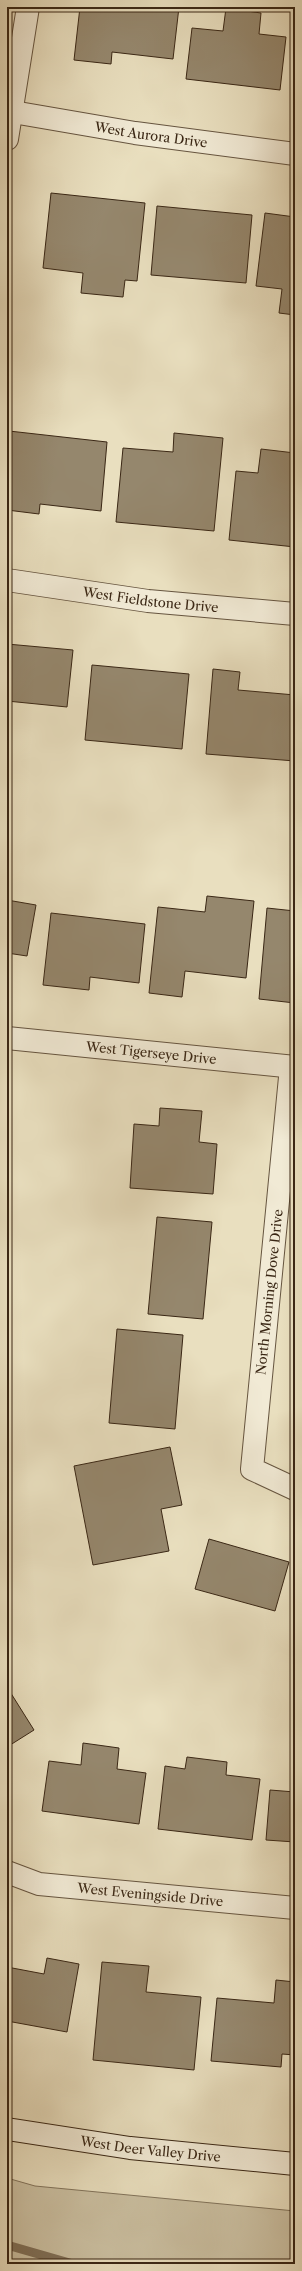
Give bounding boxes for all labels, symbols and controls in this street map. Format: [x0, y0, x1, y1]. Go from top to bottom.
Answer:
street label: West Aurora Drive [92, 118, 208, 150]
street label: West Fieldstone Drive [81, 583, 219, 615]
street label: West Tigerseye Drive [84, 1038, 217, 1067]
street label: North Morning Dove Drive [252, 1209, 286, 1375]
street label: West Eveningside Drive [76, 1880, 224, 1909]
street label: West Deer Valley Drive [78, 2132, 222, 2165]

